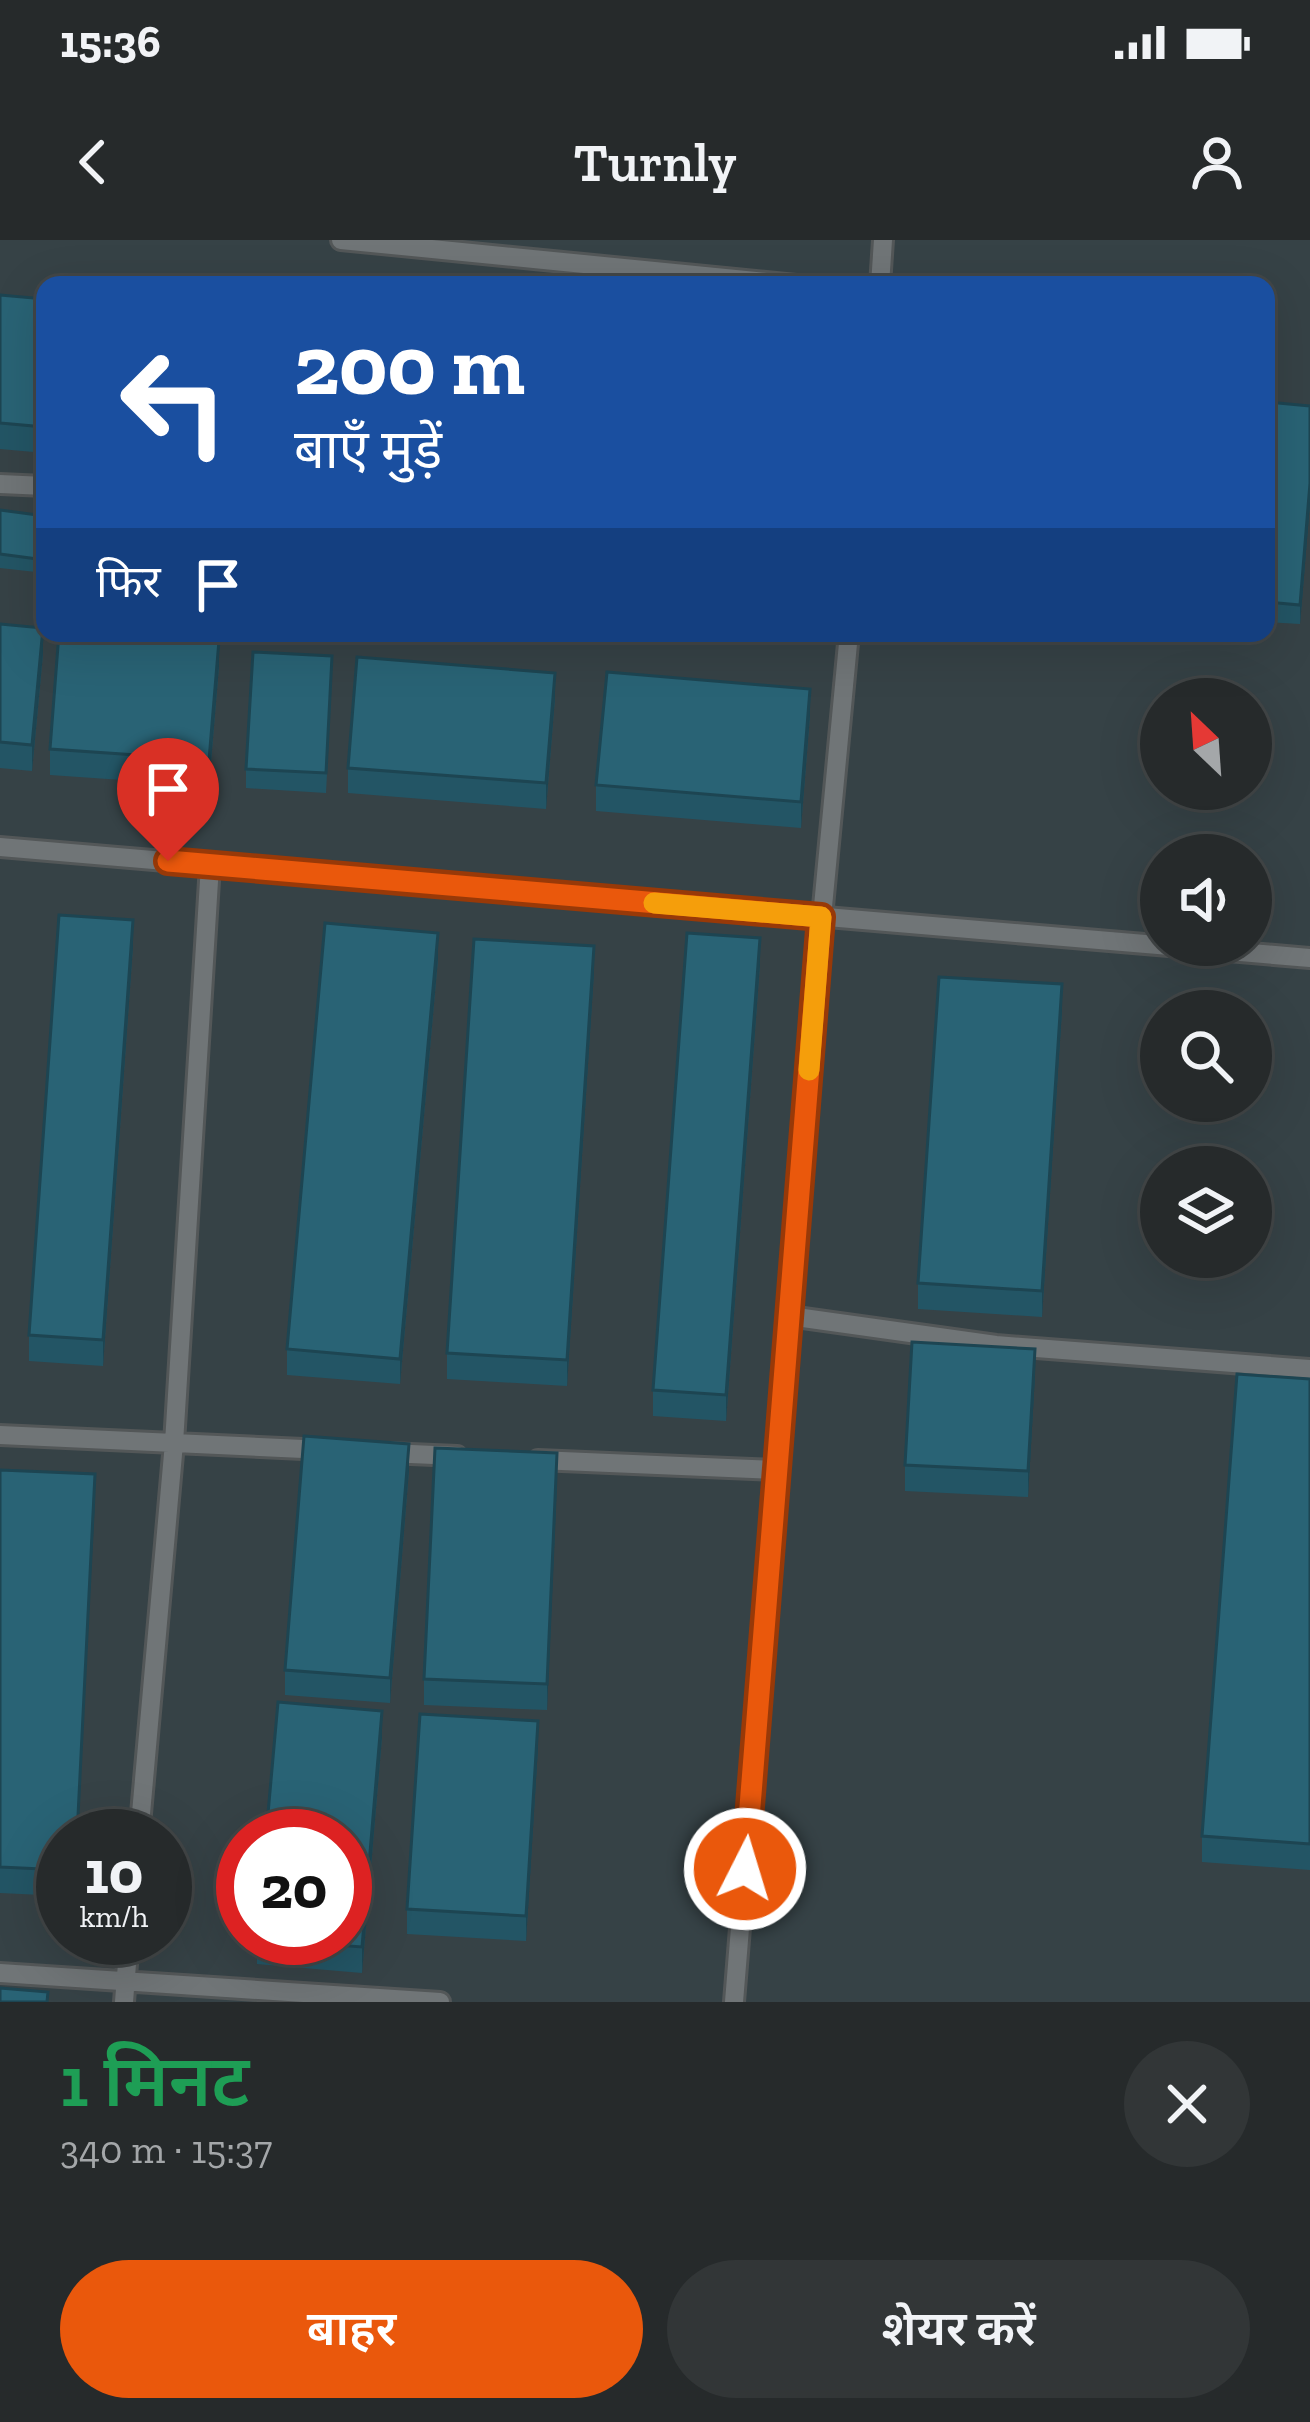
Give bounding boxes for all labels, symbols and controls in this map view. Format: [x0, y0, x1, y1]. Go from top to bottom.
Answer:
text: 15:36 [60, 15, 161, 69]
icon: back [60, 129, 126, 195]
icon: person [1184, 129, 1250, 195]
text: Turnly [573, 130, 737, 195]
text: 200 m [294, 315, 525, 416]
icon: left [96, 324, 252, 480]
text: बाएँ मुड़ें [294, 417, 442, 482]
icon: arrive [185, 552, 251, 618]
text: फिर [96, 555, 161, 609]
north arrow [1140, 678, 1272, 810]
map controls [1140, 678, 1272, 1278]
pin [117, 738, 219, 861]
icon: arrive [135, 756, 201, 822]
button: sound [1140, 834, 1272, 966]
button: search [1140, 990, 1272, 1122]
button: layers [1140, 1146, 1272, 1278]
position arrow [682, 1806, 808, 1932]
speed limit sign: 20 [216, 1809, 372, 1965]
text: 10 [85, 1836, 143, 1908]
text: km/h [80, 1899, 148, 1935]
text: 1 मिनट [60, 2038, 249, 2124]
button: close [1124, 2041, 1250, 2167]
text: 340 m · 15:37 [60, 2126, 272, 2173]
button: बाहर [60, 2260, 643, 2398]
button: शेयर करें [667, 2260, 1250, 2398]

